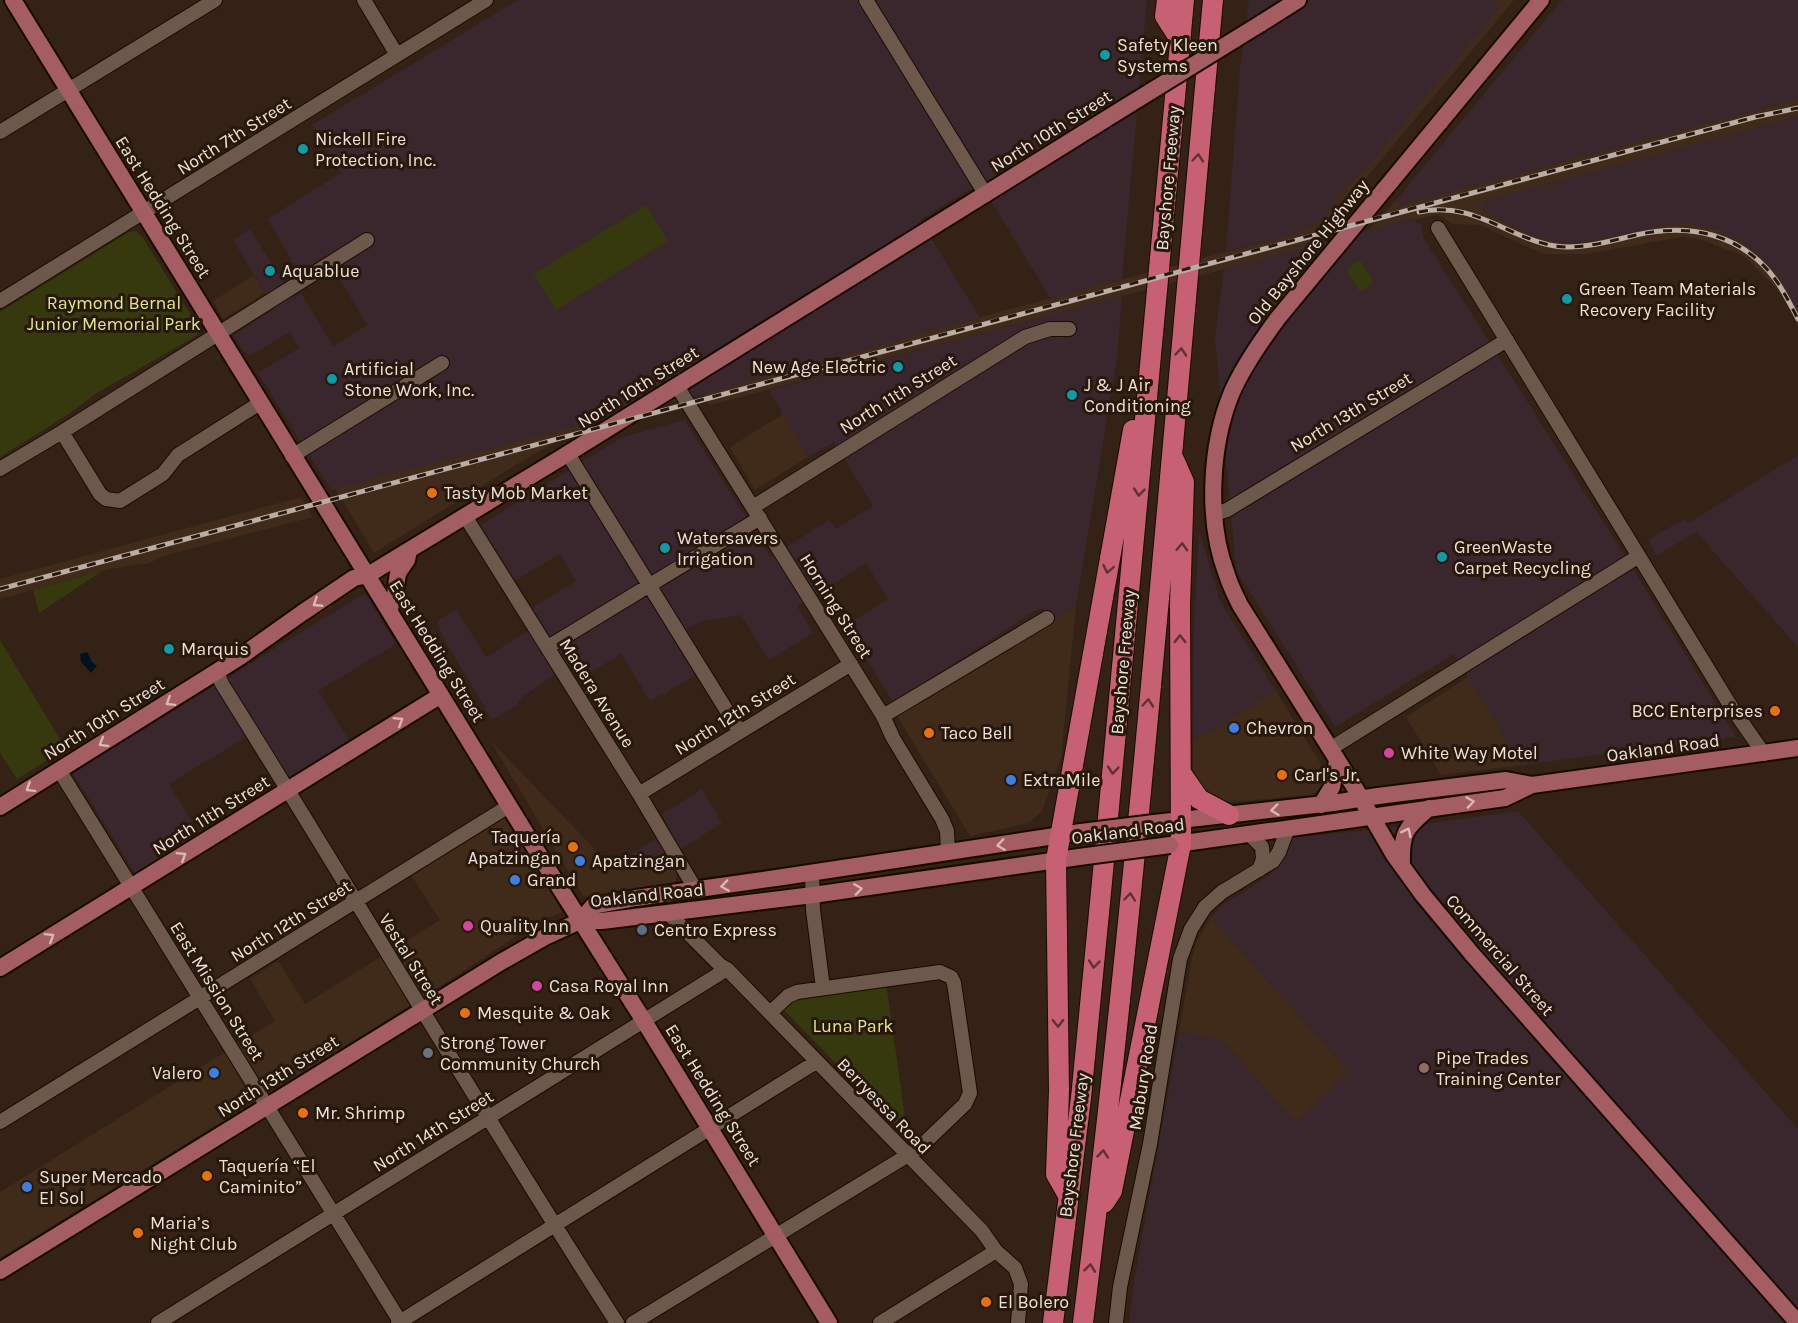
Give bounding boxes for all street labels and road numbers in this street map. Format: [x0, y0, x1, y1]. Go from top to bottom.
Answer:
street label: North 10th Street [986, 85, 1116, 177]
street label: North 7th Street [173, 92, 295, 180]
street label: Bayshore Freeway [1151, 104, 1185, 251]
street label: East Hedding Street [110, 132, 216, 282]
street label: Old Bayshore Highway [1242, 174, 1374, 329]
street label: North 10th Street [573, 341, 703, 433]
street label: North 11th Street [835, 349, 961, 439]
street label: North 13th Street [1286, 367, 1416, 457]
street label: Horning Street [795, 550, 877, 663]
street label: East Hedding Street [384, 576, 490, 726]
street label: Bayshore Freeway [1106, 588, 1140, 735]
street label: Madera Avenue [555, 634, 639, 752]
street label: North 12th Street [671, 668, 800, 760]
street label: North 10th Street [39, 673, 169, 765]
street label: Oakland Road [1605, 729, 1721, 767]
street label: North 11th Street [148, 770, 274, 860]
street label: Oakland Road [1070, 813, 1186, 849]
street label: North 12th Street [227, 875, 356, 967]
street label: Oakland Road [589, 878, 705, 912]
street label: Commercial Street [1441, 890, 1559, 1020]
street label: Vestal Street [374, 909, 448, 1009]
street label: East Mission Street [165, 917, 269, 1065]
street label: East Hedding Street [660, 1020, 766, 1170]
street label: Mabury Road [1124, 1022, 1162, 1132]
street label: North 13th Street [213, 1030, 343, 1122]
street label: Berryessa Road [832, 1053, 936, 1159]
street label: Bayshore Freeway [1054, 1071, 1094, 1219]
street label: North 14th Street [369, 1085, 497, 1177]

